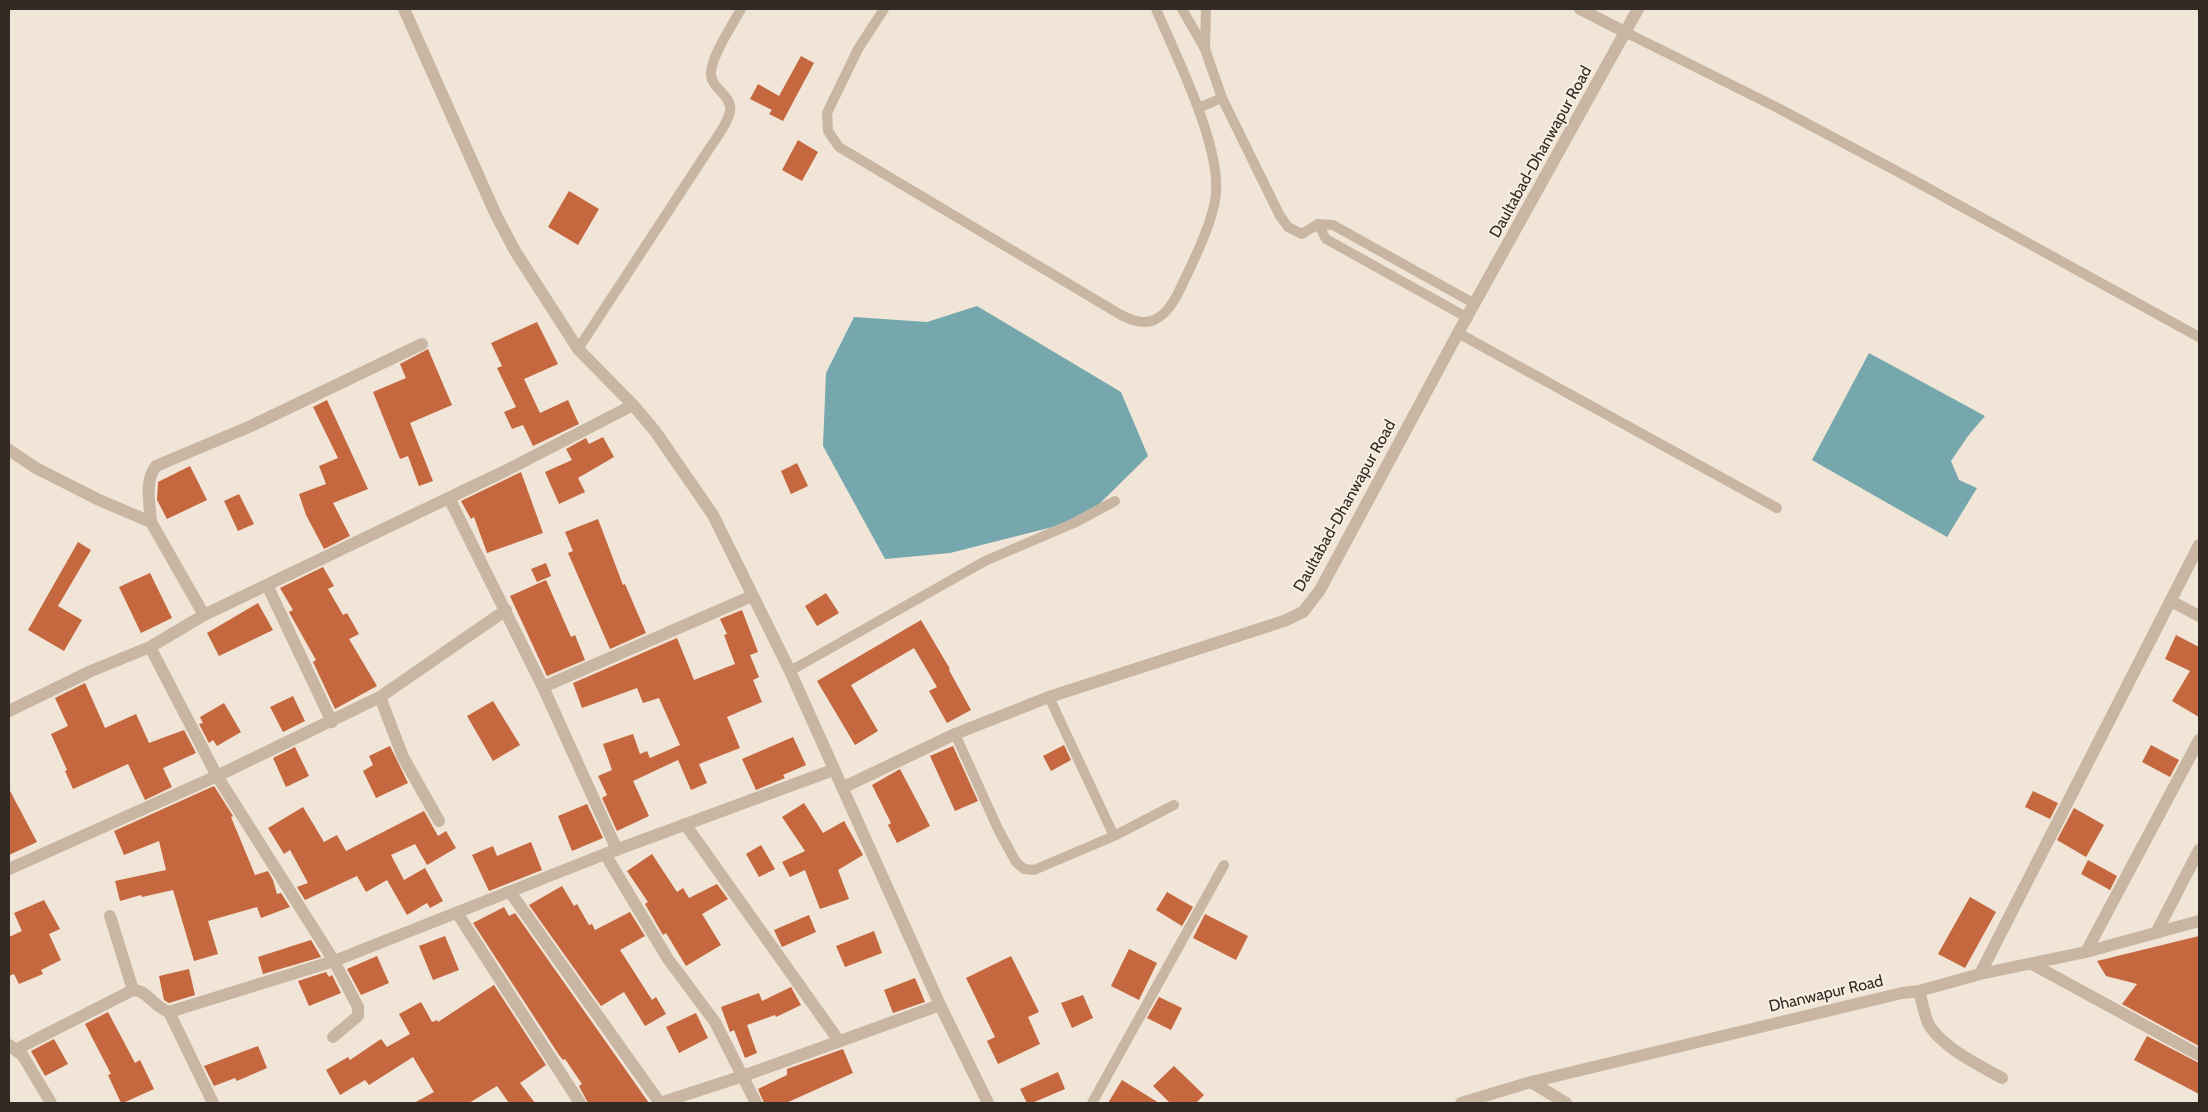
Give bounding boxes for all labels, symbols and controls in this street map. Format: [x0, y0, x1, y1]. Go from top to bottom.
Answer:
street label: Daultabad-Dhanwapur Road [1486, 63, 1596, 241]
street label: Daultabad-Dhanwapur Road [1290, 417, 1400, 595]
street label: Dhanwapur Road [1767, 972, 1885, 1016]

